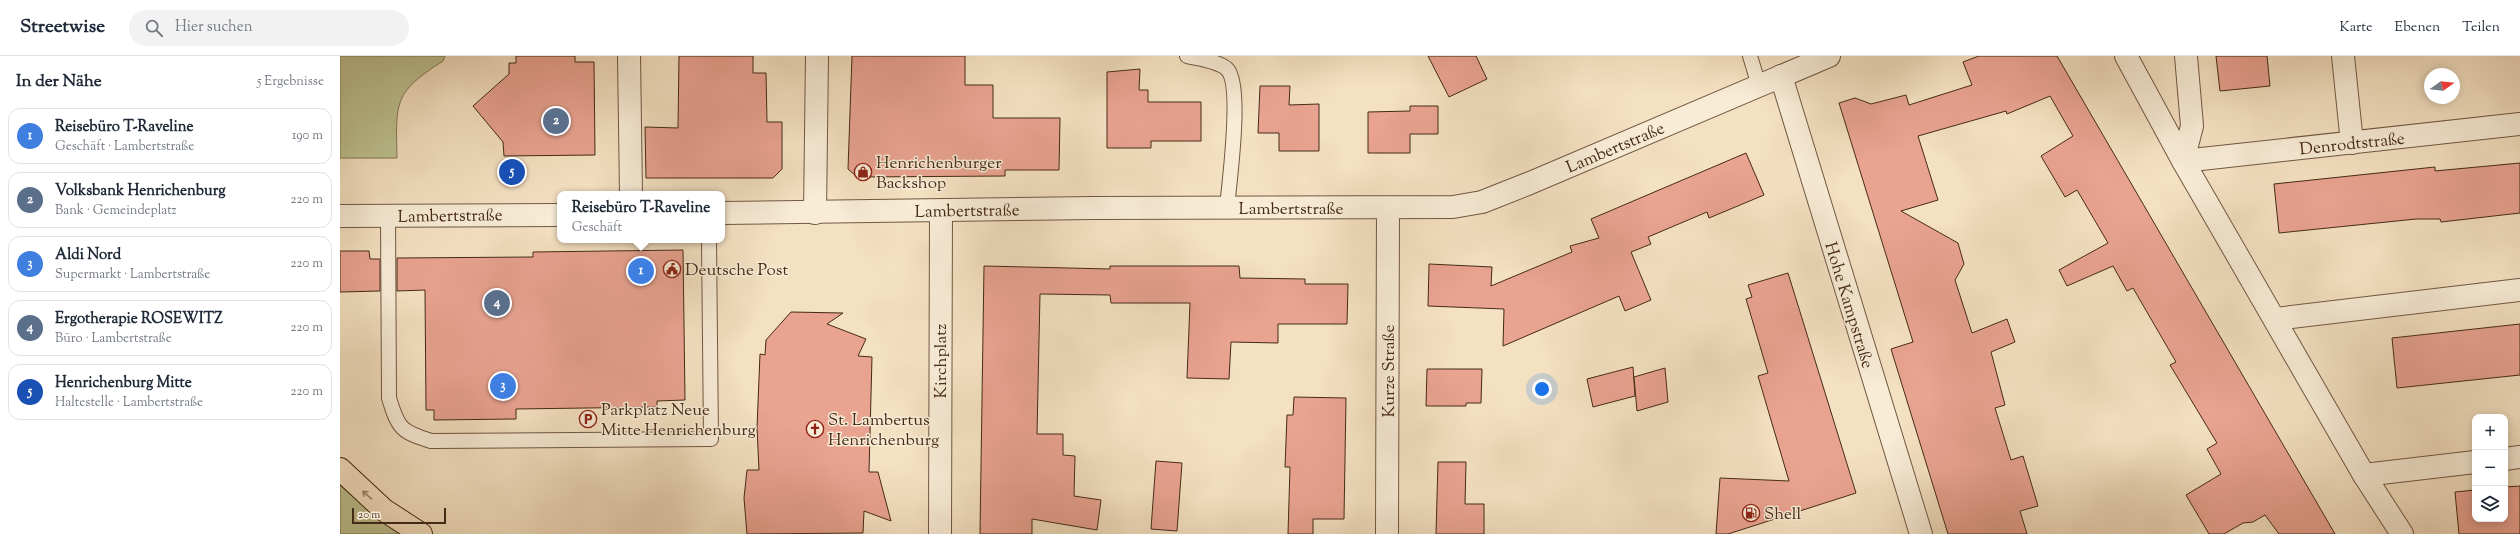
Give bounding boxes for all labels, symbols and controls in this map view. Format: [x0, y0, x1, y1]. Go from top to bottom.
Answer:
search box [129, 10, 409, 46]
text: Streetwise [20, 14, 105, 41]
icon: search [143, 17, 165, 39]
text: Hier suchen [175, 17, 253, 38]
text: Karte [2340, 18, 2373, 38]
text: Ebenen [2395, 18, 2440, 38]
text: Teilen [2462, 18, 2500, 38]
north arrow [2424, 68, 2460, 104]
text: In der Nähe [16, 70, 102, 94]
text: 5 Ergebnisse [257, 73, 324, 91]
pin: 2 [543, 106, 569, 136]
text: Reisebüro T-Raveline [55, 117, 193, 138]
street label: Lambertstraße [1563, 117, 1669, 180]
text: 1 [28, 127, 32, 145]
text: 190 m [292, 127, 323, 145]
street label: Denrodtstraße [2298, 128, 2406, 162]
text: Geschäft · Lambertstraße [55, 138, 194, 156]
place label: Henrichenburger Backshop [876, 152, 1002, 196]
pin: 5 [499, 157, 525, 187]
shop icon: Henrichenburger Backshop [853, 162, 873, 182]
text: Volksbank Henrichenburg [55, 181, 226, 202]
text: 2 [27, 191, 33, 209]
text: 220 m [290, 191, 323, 209]
popup [557, 191, 725, 243]
text: Reisebüro T-Raveline [572, 198, 710, 219]
street label: Lambertstraße [1239, 198, 1344, 222]
street label: Lambertstraße [914, 199, 1020, 225]
text: Bank · Gemeindeplatz [55, 202, 177, 220]
street label: Lambertstraße [397, 204, 503, 230]
text: Geschäft [572, 219, 622, 237]
street label: Hohe Kampstraße [1817, 239, 1879, 372]
text: Aldi Nord [55, 245, 121, 266]
text: 3 [27, 255, 33, 273]
text: 220 m [290, 255, 323, 273]
pin: 1 [628, 256, 654, 286]
public building icon: Deutsche Post [662, 259, 682, 279]
place label: Deutsche Post [685, 259, 788, 283]
text: Supermarkt · Lambertstraße [55, 266, 210, 284]
pin: 4 [484, 288, 510, 318]
text: Ergotherapie ROSEWITZ [55, 309, 223, 330]
text: 4 [27, 319, 33, 337]
text: 220 m [290, 319, 323, 337]
street label: Kirchplatz [930, 324, 954, 398]
street label: Kurze Straße [1378, 324, 1402, 417]
text: Büro · Lambertstraße [55, 330, 172, 348]
pin: 3 [490, 371, 516, 401]
text: Henrichenburg Mitte [55, 373, 192, 394]
your location [1532, 379, 1552, 399]
text: 5 [28, 383, 32, 401]
text: 220 m [290, 383, 323, 401]
text: Haltestelle · Lambertstraße [55, 394, 203, 412]
place label: Parkplatz Neue Mitte Henrichenburg [601, 399, 756, 443]
parking icon: Parkplatz Neue Mitte Henrichenburg [578, 409, 598, 429]
place label: St. Lambertus Henrichenburg [828, 409, 939, 453]
map controls [2472, 414, 2508, 522]
button: + [2472, 414, 2508, 450]
church icon: St. Lambertus Henrichenburg [805, 419, 825, 439]
button: − [2472, 450, 2508, 486]
button: layers [2472, 486, 2508, 522]
one-way arrow [361, 490, 372, 499]
fuel station icon: Shell [1741, 503, 1761, 523]
place label: Shell [1764, 503, 1802, 527]
scale bar [352, 506, 446, 525]
text: 20 m [358, 507, 380, 523]

